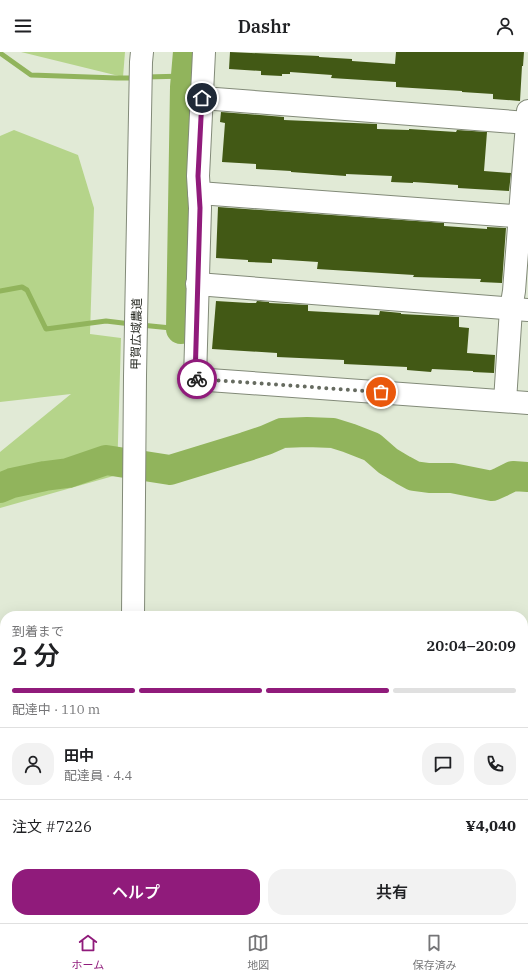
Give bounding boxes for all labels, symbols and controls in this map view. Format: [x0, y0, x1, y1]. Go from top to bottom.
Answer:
icon: menu [12, 15, 34, 37]
text: Dashr [238, 15, 290, 38]
icon: person [494, 15, 516, 37]
pin [185, 81, 219, 115]
icon: home [191, 87, 213, 109]
street label: 甲賀広域農道 [128, 298, 144, 370]
courier [177, 359, 217, 399]
icon: bike [186, 368, 208, 390]
pin [364, 375, 398, 409]
icon: bag [370, 381, 392, 403]
text: 到着まで [12, 623, 64, 640]
text: 20:04–20:09 [426, 636, 516, 655]
text: 2 分 [12, 638, 60, 672]
text: 配達中 · 110 m [12, 701, 100, 718]
button: person [12, 743, 54, 785]
button: chat [422, 743, 464, 785]
button: phone [474, 743, 516, 785]
text: 田中 [64, 746, 94, 765]
text: 配達員 · 4.4 [64, 767, 132, 784]
text: ¥4,040 [466, 816, 516, 835]
text: 注文 #7226 [12, 817, 92, 836]
button: ヘルプ [12, 869, 260, 915]
button: 共有 [268, 869, 516, 915]
tab: ホーム [72, 932, 104, 972]
tab: 地図 [247, 932, 269, 972]
tab: 保存済み [412, 932, 456, 972]

